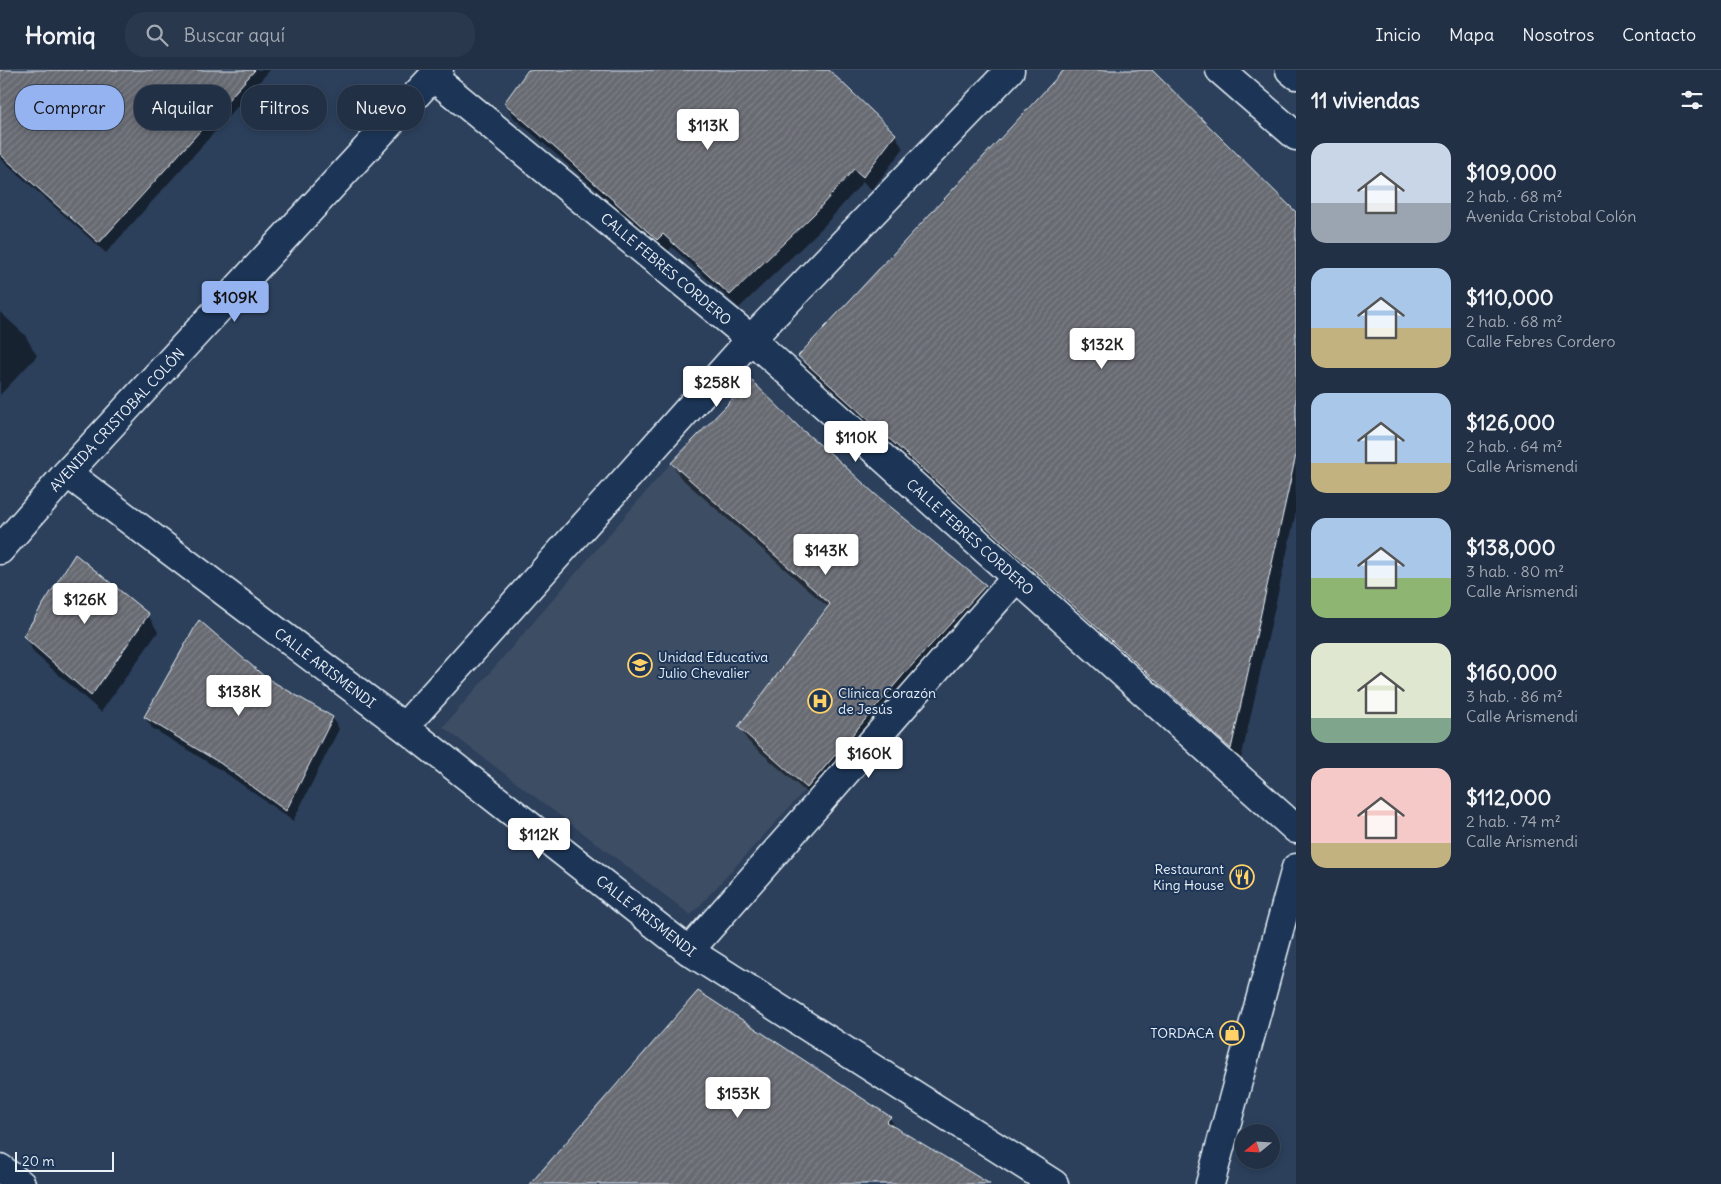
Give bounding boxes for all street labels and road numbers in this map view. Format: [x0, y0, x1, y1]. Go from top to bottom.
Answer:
street label: CALLE FEBRES CORDERO [597, 209, 735, 329]
street label: AVENIDA CRISTOBAL COLÓN [46, 344, 188, 496]
street label: CALLE FEBRES CORDERO [903, 475, 1037, 599]
street label: CALLE ARISMENDI [271, 624, 379, 712]
street label: CALLE ARISMENDI [592, 871, 700, 961]

